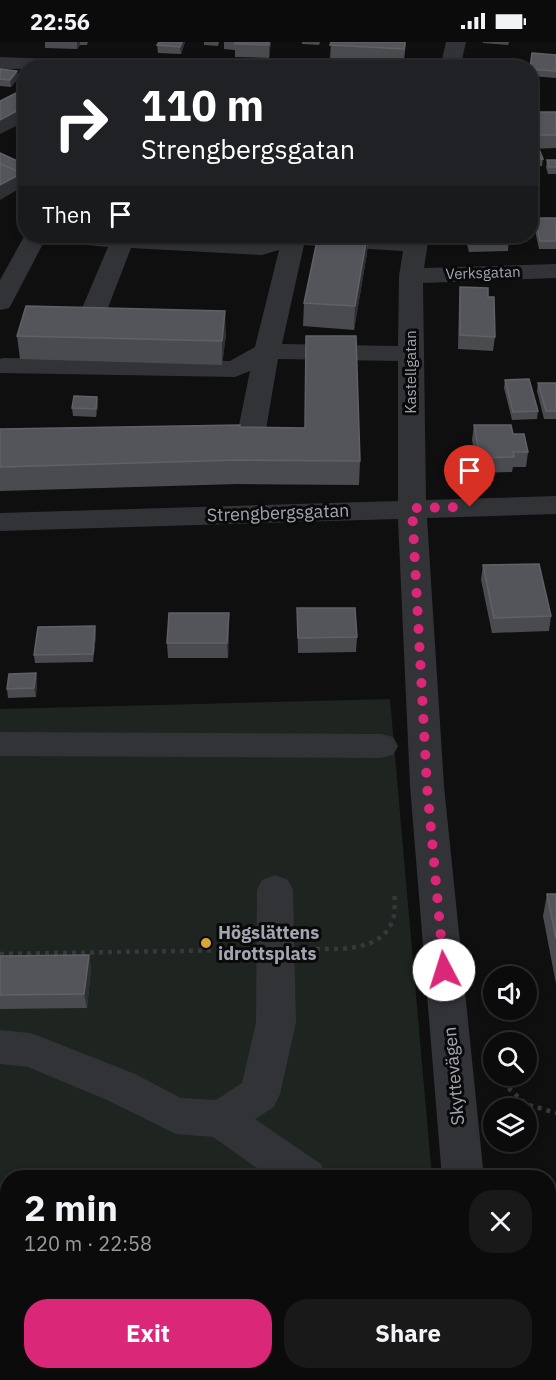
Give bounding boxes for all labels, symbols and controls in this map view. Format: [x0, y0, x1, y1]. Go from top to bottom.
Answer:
text: 22:56 [30, 7, 90, 36]
text: 110 m [141, 78, 264, 133]
icon: right [42, 84, 120, 162]
text: Strengbergsgatan [141, 131, 355, 166]
icon: arrive [104, 198, 137, 231]
text: Then [42, 200, 92, 229]
street label: Verksgatan [445, 262, 521, 283]
street label: Kastellgatan [401, 330, 420, 414]
pin [444, 445, 495, 507]
icon: arrive [453, 454, 486, 487]
street label: Strengbergsgatan [206, 499, 350, 526]
place label: Högslättens idrottsplats [218, 921, 319, 965]
marker: Högslättens idrottsplats [199, 936, 213, 950]
position arrow [412, 938, 476, 1002]
map controls [483, 966, 537, 1152]
button: sound [483, 966, 537, 1020]
street label: Skyttevägen [438, 1026, 469, 1126]
button: search [483, 1032, 537, 1086]
button: layers [483, 1098, 537, 1152]
text: 2 min [24, 1184, 118, 1231]
button: close [469, 1190, 532, 1253]
text: 120 m · 22:58 [24, 1230, 152, 1257]
button: Exit [24, 1299, 272, 1368]
button: Share [284, 1299, 532, 1368]

